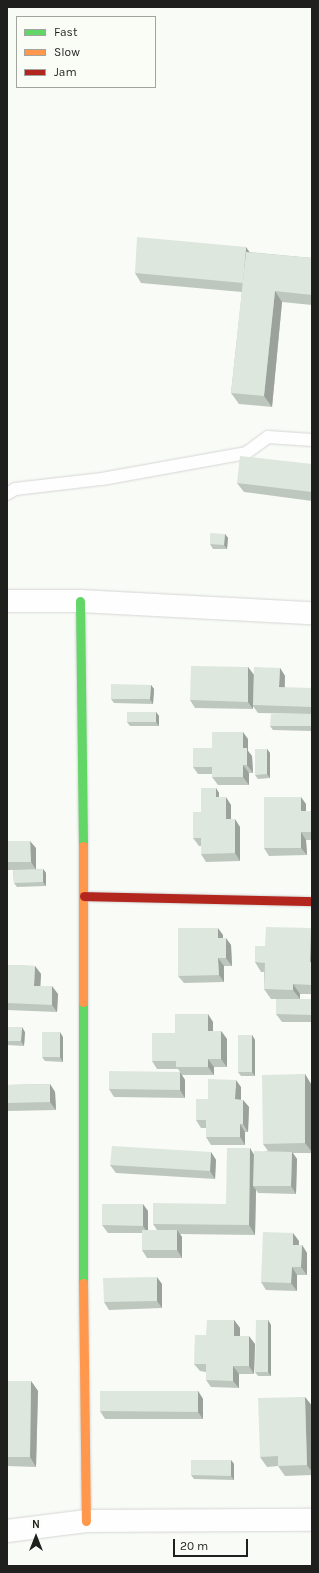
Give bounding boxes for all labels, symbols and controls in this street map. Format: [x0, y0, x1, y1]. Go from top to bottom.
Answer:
legend [16, 16, 156, 88]
text: Fast [54, 25, 77, 39]
text: Slow [54, 45, 80, 59]
text: Jam [54, 65, 77, 79]
north arrow [16, 1517, 56, 1557]
text: N [32, 1518, 40, 1531]
scale bar [175, 1531, 250, 1557]
text: 20 m [180, 1539, 208, 1553]

